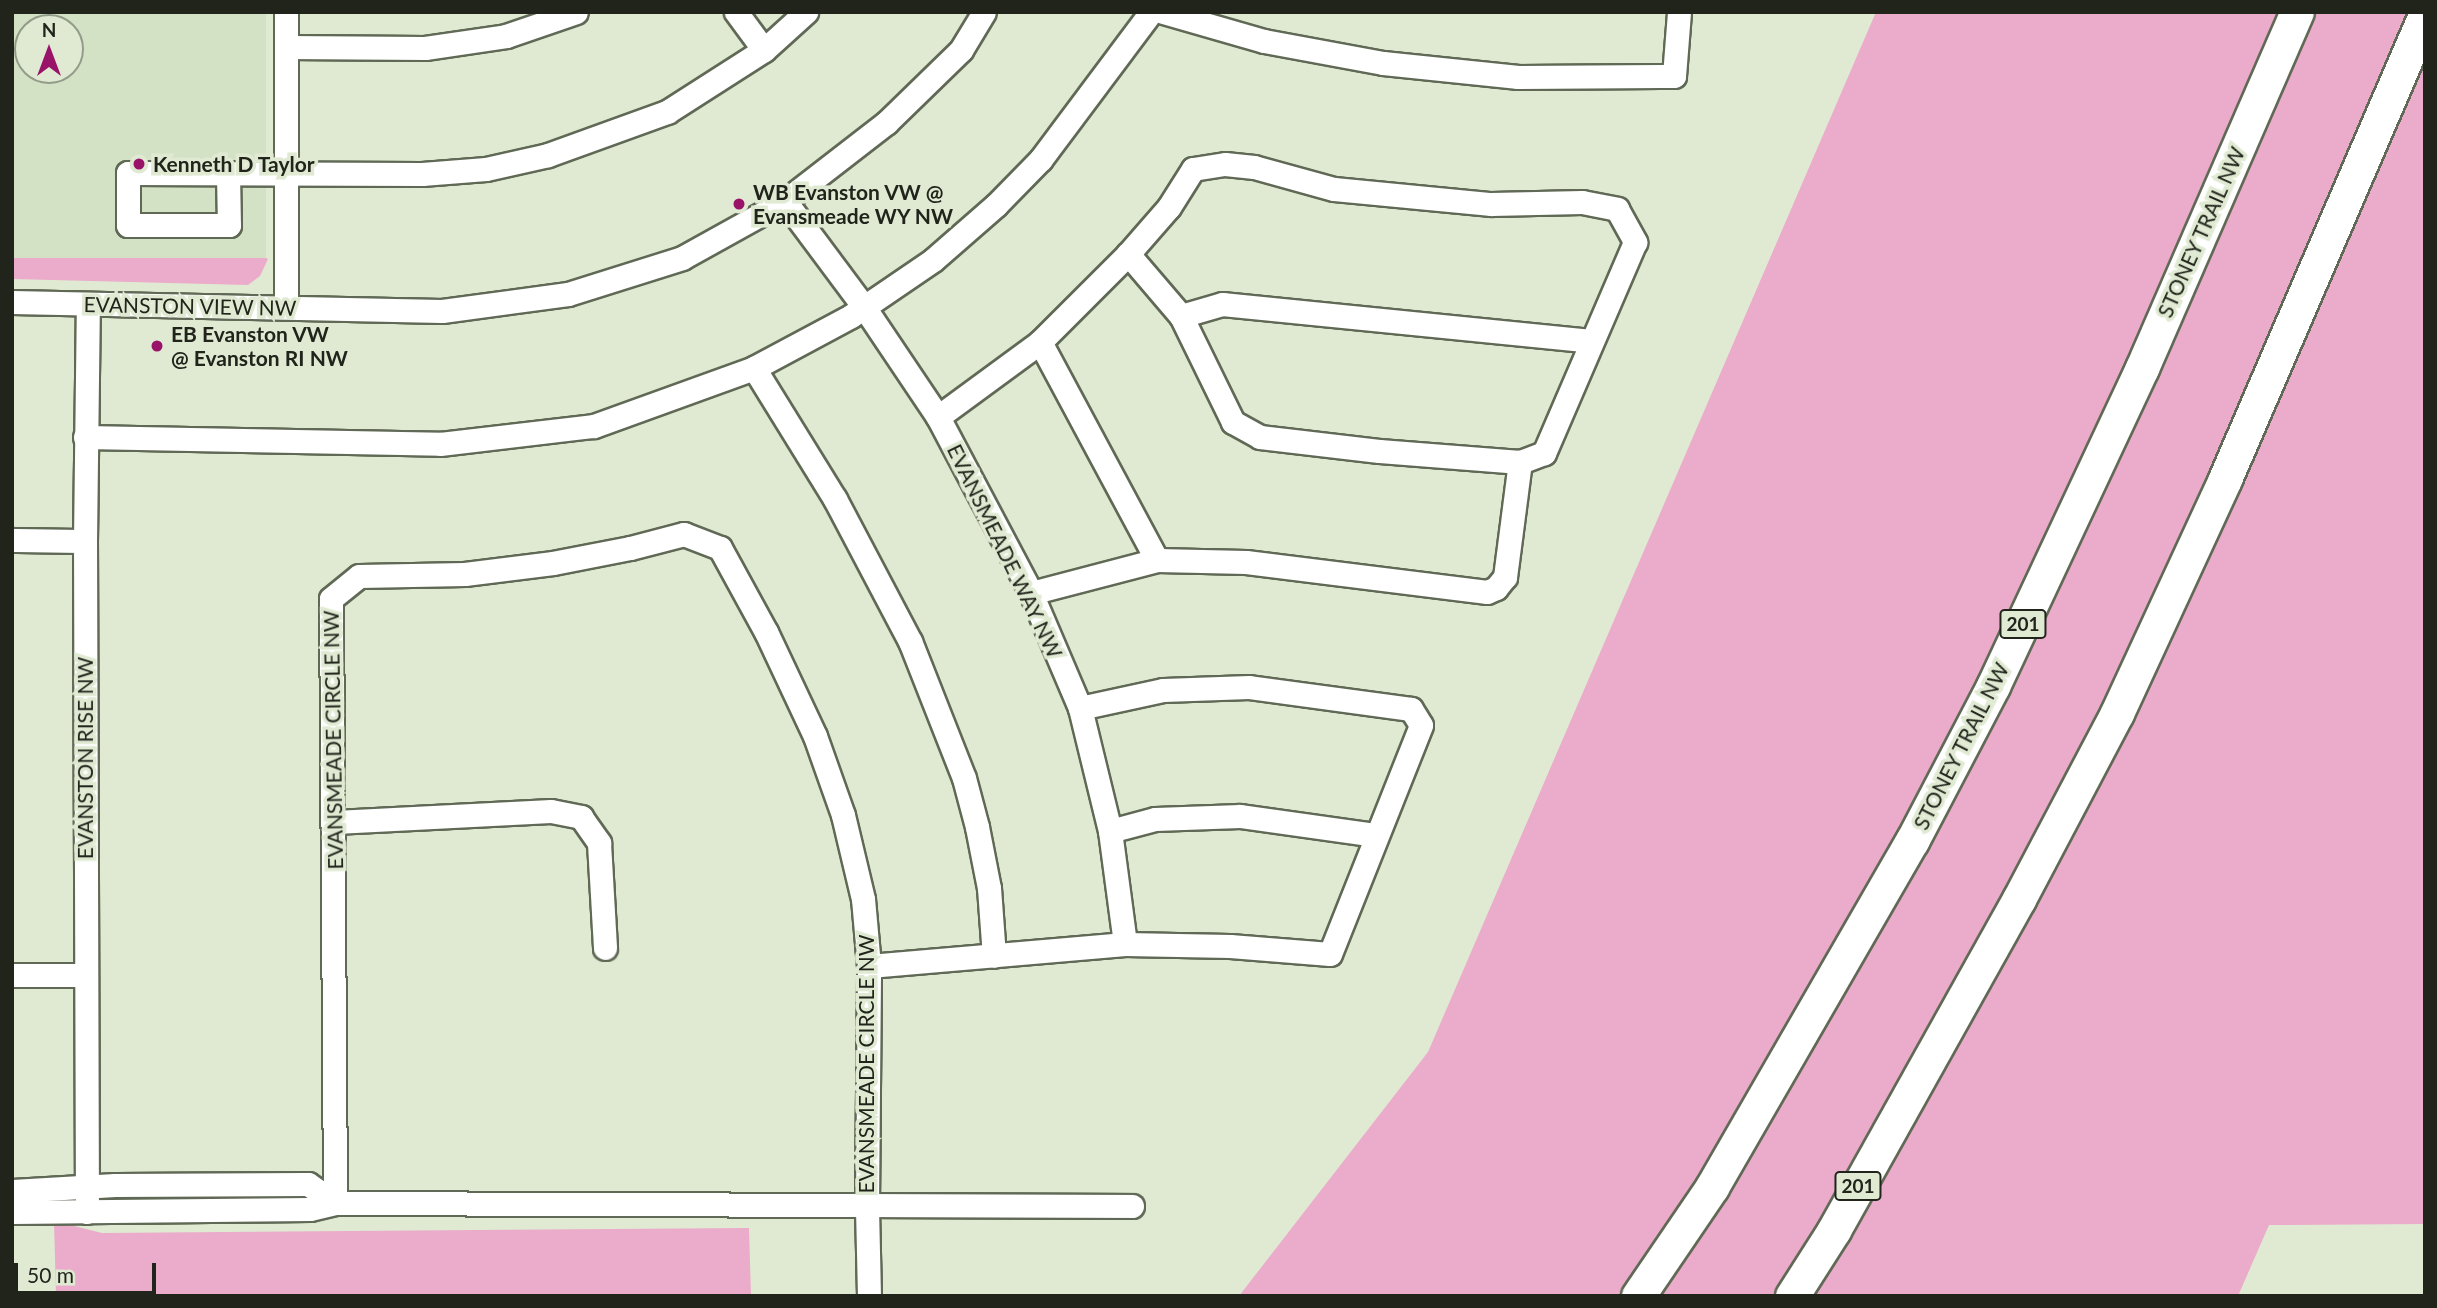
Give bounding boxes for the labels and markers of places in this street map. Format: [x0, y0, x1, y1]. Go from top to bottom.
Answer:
place label: Kenneth D Taylor [153, 151, 315, 177]
marker: Kenneth D Taylor [131, 156, 147, 172]
place label: WB Evanston VW @ Evansmeade WY NW [753, 179, 954, 229]
marker: WB Evanston VW @ Evansmeade WY NW [731, 196, 747, 212]
place label: EB Evanston VW @ Evanston RI NW [171, 321, 348, 371]
marker: EB Evanston VW @ Evanston RI NW [149, 338, 165, 354]

